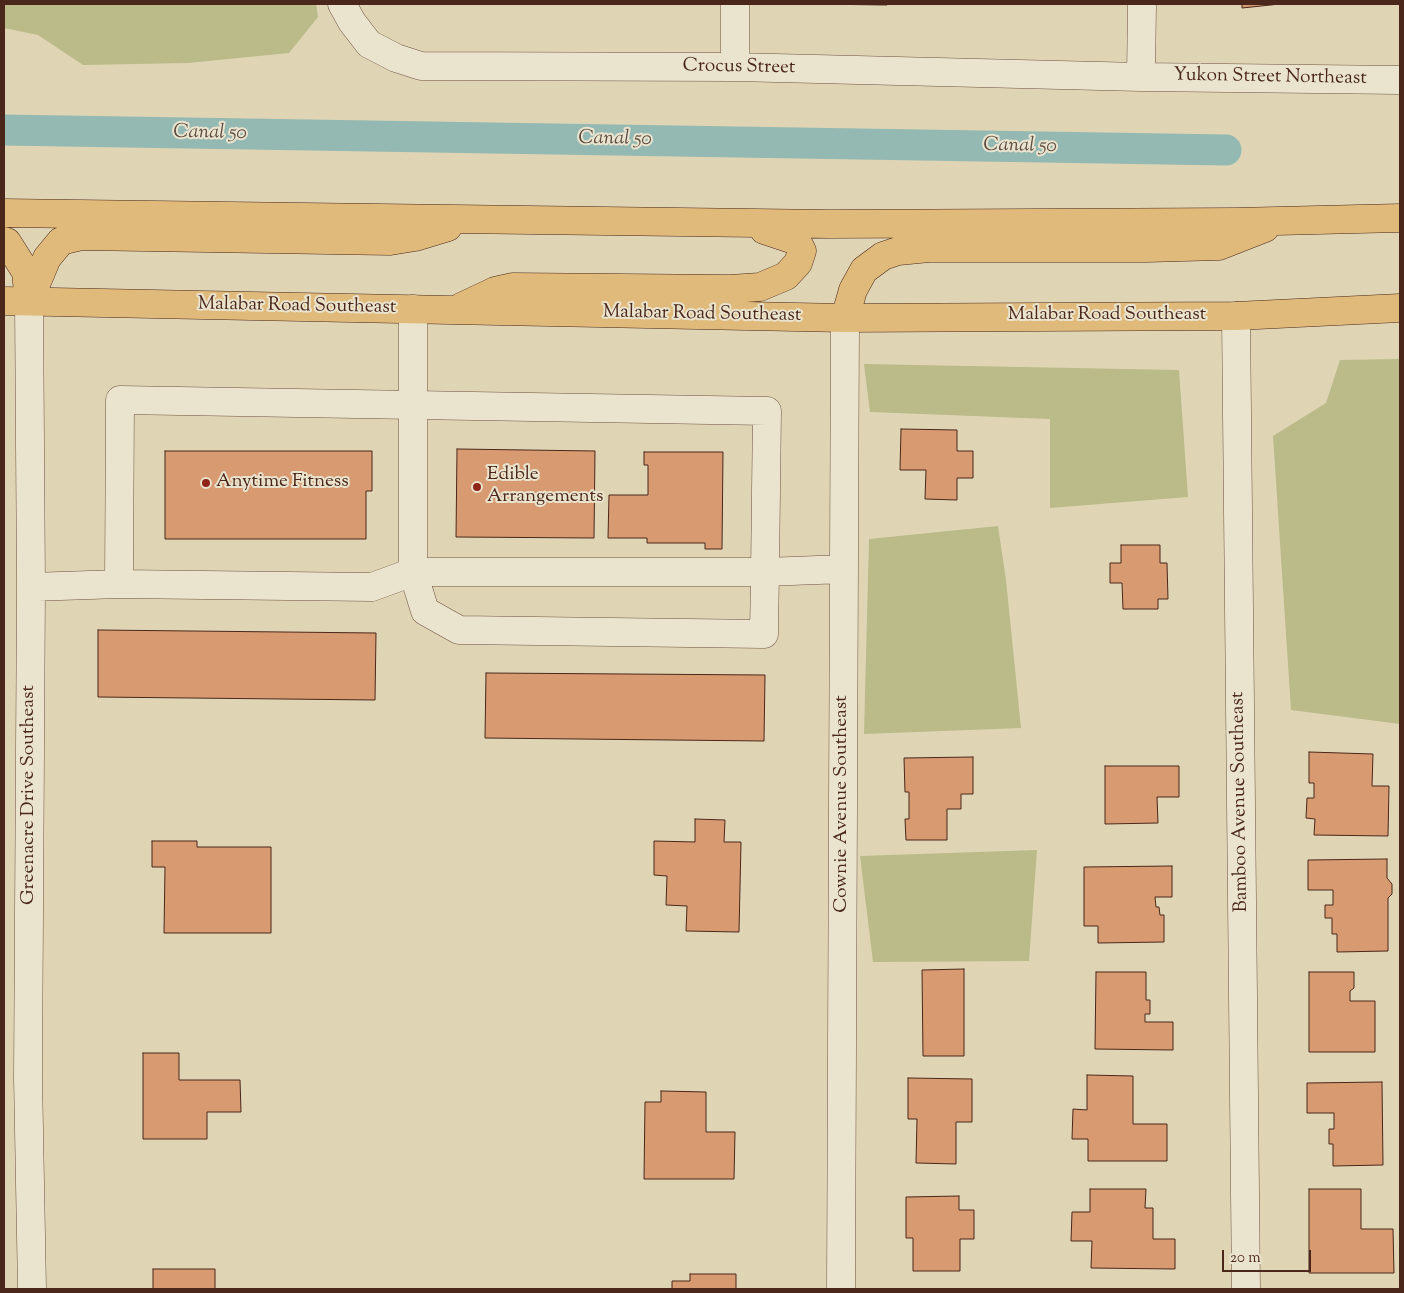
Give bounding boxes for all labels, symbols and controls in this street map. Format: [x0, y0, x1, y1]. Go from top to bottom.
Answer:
street label: Crocus Street [682, 56, 796, 80]
street label: Yukon Street Northeast [1173, 65, 1367, 91]
water label: Canal 50 [173, 121, 247, 147]
water label: Canal 50 [578, 127, 652, 153]
water label: Canal 50 [983, 134, 1057, 160]
street label: Malabar Road Southeast [198, 294, 396, 320]
street label: Malabar Road Southeast [603, 302, 801, 328]
street label: Malabar Road Southeast [1008, 305, 1206, 327]
place label: Edible Arrangements [487, 465, 604, 509]
place label: Anytime Fitness [216, 472, 349, 494]
marker: Anytime Fitness [200, 477, 212, 489]
marker: Edible Arrangements [471, 481, 483, 493]
street label: Greenacre Drive Southeast [19, 685, 41, 905]
street label: Bamboo Avenue Southeast [1228, 691, 1254, 913]
street label: Cownie Avenue Southeast [832, 695, 854, 913]
scale bar [1224, 1240, 1313, 1272]
text: 20 m [1230, 1248, 1261, 1269]

